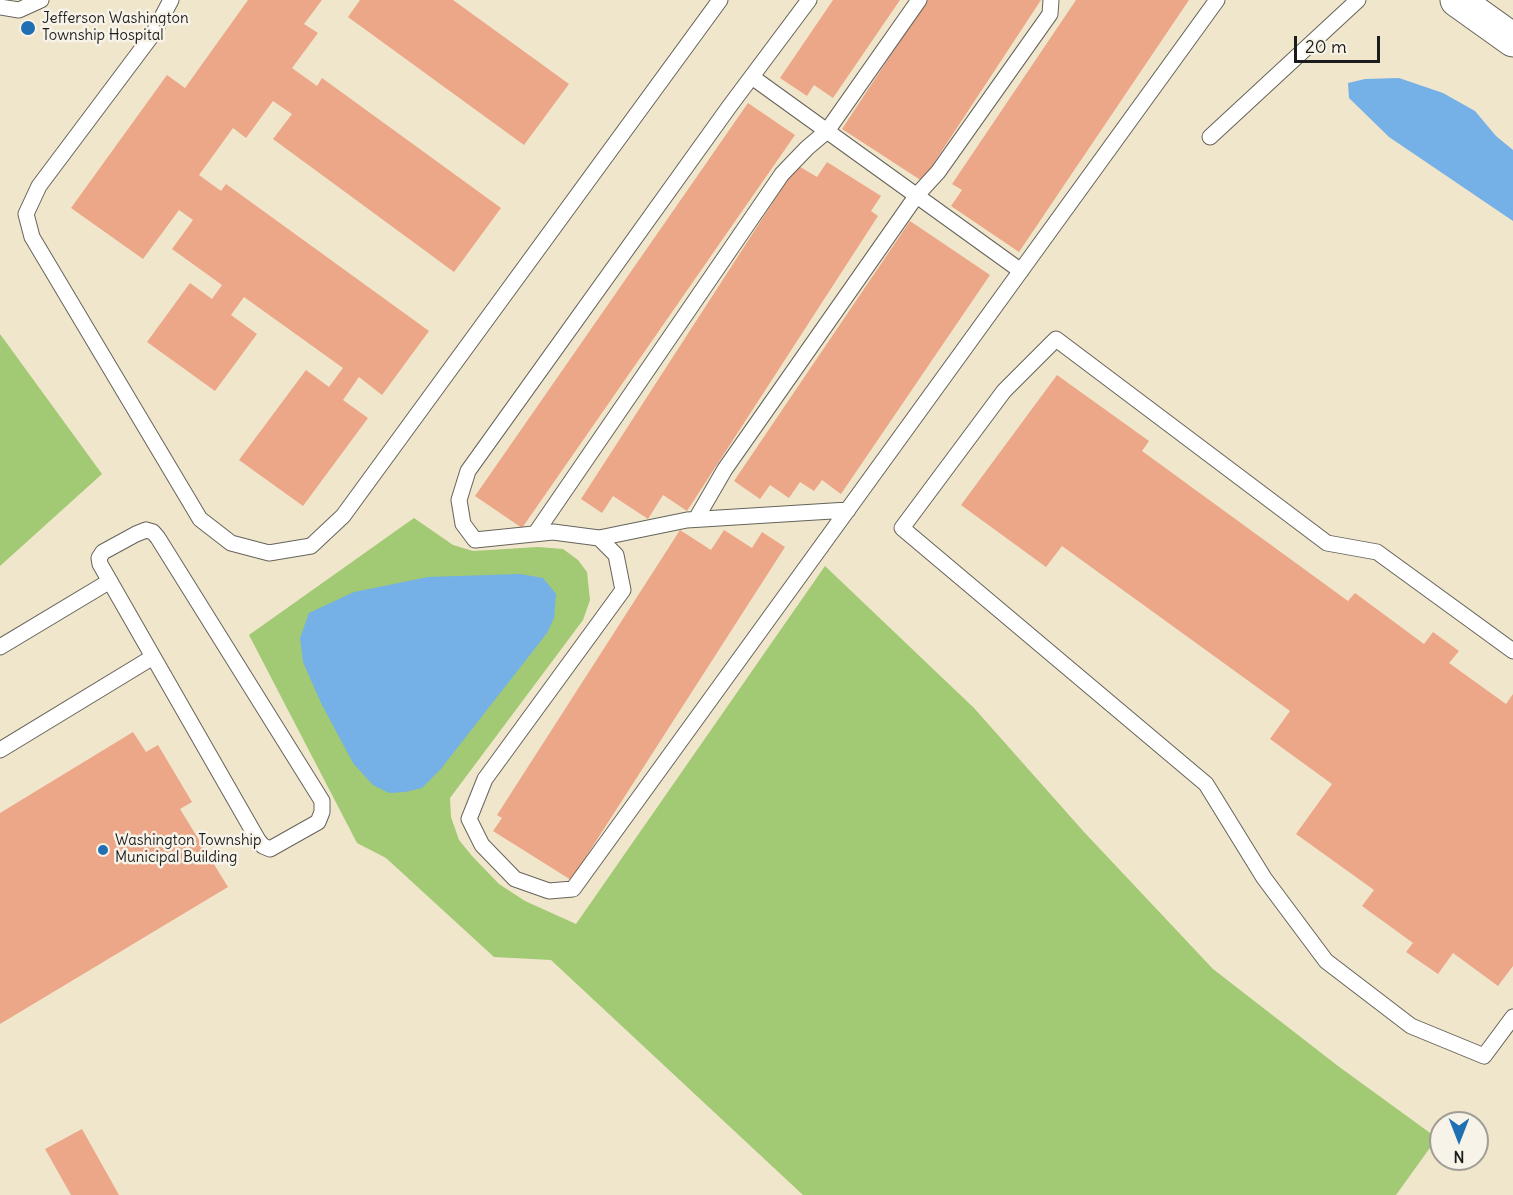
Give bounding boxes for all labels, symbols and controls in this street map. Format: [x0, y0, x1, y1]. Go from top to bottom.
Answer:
place label: Jefferson Washington Township Hospital [42, 10, 189, 45]
marker: Jefferson Washington Township Hospital [19, 19, 37, 37]
scale bar [1297, 24, 1382, 62]
text: 20 m [1305, 35, 1347, 58]
place label: Washington Township Municipal Building [115, 832, 262, 867]
marker: Washington Township Municipal Building [96, 843, 110, 857]
north arrow [1429, 1111, 1489, 1171]
text: N [1453, 1147, 1465, 1167]

